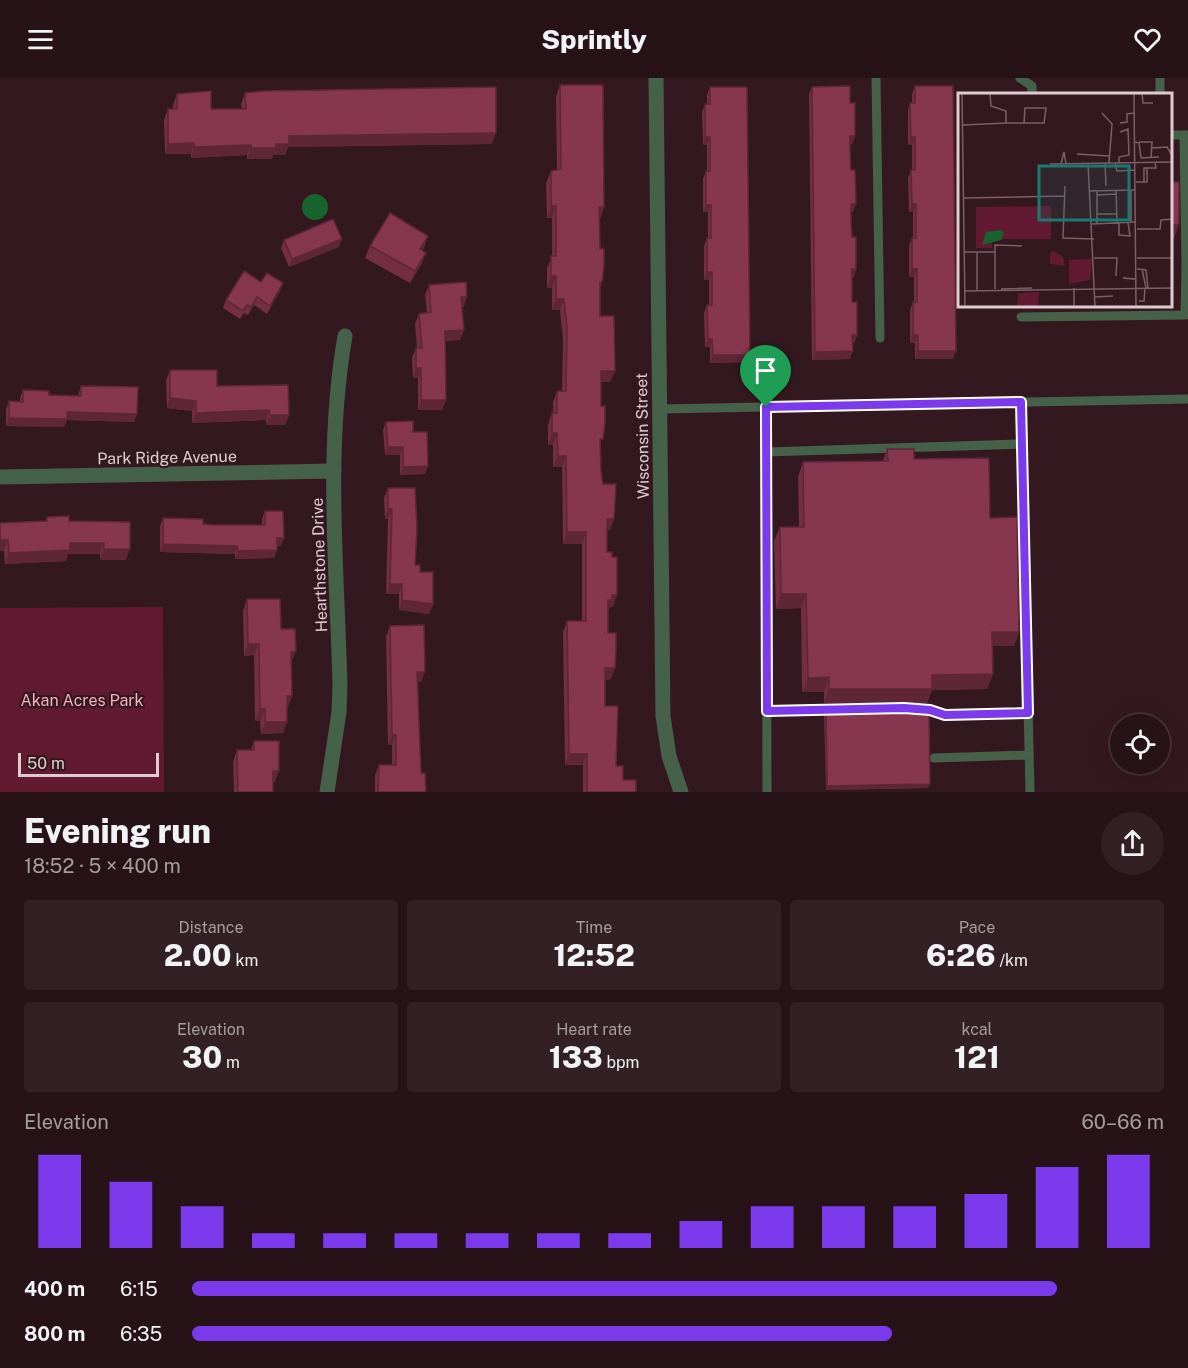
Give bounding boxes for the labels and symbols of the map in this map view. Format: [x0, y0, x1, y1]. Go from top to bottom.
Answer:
inset map [958, 93, 1173, 308]
pin [740, 345, 791, 407]
street label: Wisconsin Street [632, 373, 653, 499]
street label: Park Ridge Avenue [97, 447, 237, 468]
street label: Hearthstone Drive [308, 497, 331, 633]
park label: Akan Acres Park [20, 691, 144, 710]
scale bar [18, 750, 159, 778]

